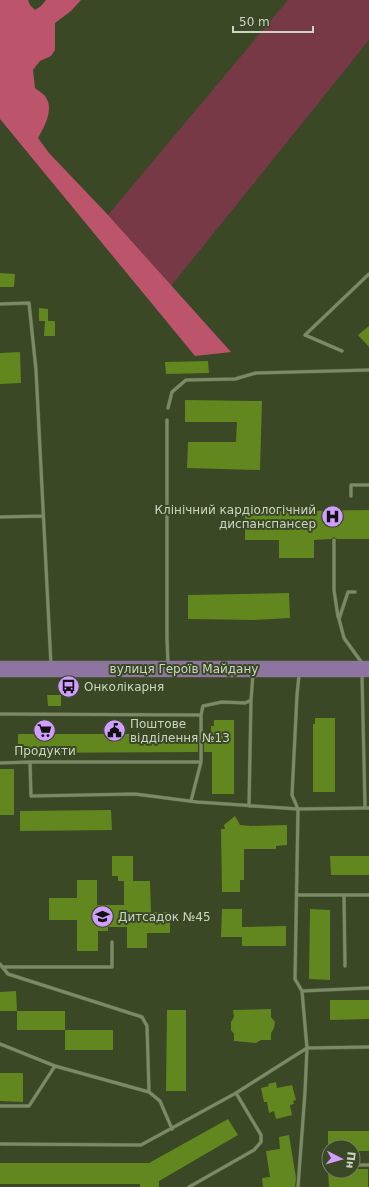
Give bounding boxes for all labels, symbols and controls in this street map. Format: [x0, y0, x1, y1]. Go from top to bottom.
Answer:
scale bar [233, 8, 313, 34]
text: 50 m [239, 15, 270, 29]
place label: Клінічний кардіологічний диспанспансер [155, 503, 316, 531]
hospital icon: Клінічний кардіологічний диспанспансер [319, 504, 345, 530]
street label: вулиця Героїв Майдану [110, 662, 258, 676]
bus stop icon: Онколікарня [55, 674, 81, 700]
place label: Онколікарня [84, 680, 164, 694]
supermarket icon: Продукти [32, 717, 58, 743]
place label: Поштове відділення №13 [130, 717, 230, 745]
public building icon: Поштове відділення №13 [102, 718, 128, 744]
place label: Продукти [14, 744, 76, 758]
school or university icon: Дитсадок №45 [90, 904, 116, 930]
place label: Дитсадок №45 [118, 910, 211, 924]
north arrow [321, 1139, 361, 1179]
text: Пн [343, 1151, 358, 1169]

